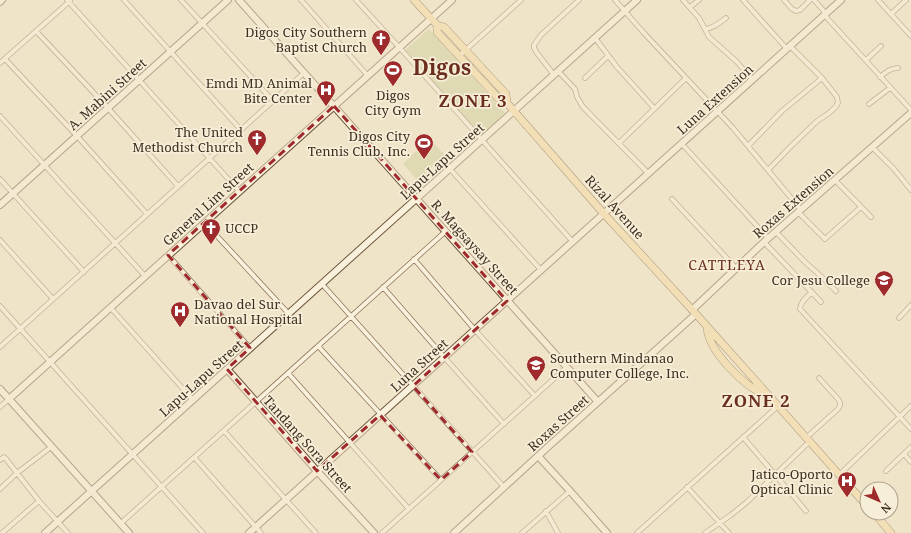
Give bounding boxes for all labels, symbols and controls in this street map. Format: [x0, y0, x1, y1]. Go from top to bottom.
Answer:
place label: Digos City Southern Baptist Church [245, 23, 368, 56]
church icon: Digos City Southern Baptist Church [370, 28, 392, 56]
district label: Digos [413, 53, 471, 81]
street label: A. Mabini Street [64, 54, 150, 134]
sports icon: Digos City Gym [382, 59, 404, 87]
street label: Luna Extension [673, 59, 757, 138]
place label: Emdi MD Animal Bite Center [206, 74, 312, 107]
hospital icon: Emdi MD Animal Bite Center [315, 79, 337, 107]
place label: Digos City Gym [365, 86, 421, 119]
district label: ZONE 3 [438, 89, 508, 112]
street label: Lapu-Lapu Street [396, 118, 488, 203]
place label: The United Methodist Church [132, 123, 243, 156]
place label: Digos City Tennis Club, Inc. [308, 127, 411, 160]
church icon: The United Methodist Church [246, 128, 268, 156]
sports icon: Digos City Tennis Club, Inc. [413, 132, 435, 160]
street label: General Lim Street [159, 158, 258, 250]
street label: Roxas Extension [749, 161, 838, 242]
street label: Rizal Avenue [581, 171, 649, 243]
street label: R. Magsaysay Street [428, 196, 523, 299]
church icon: UCCP [200, 217, 222, 245]
place label: UCCP [225, 219, 258, 237]
district label: CATTLEYA [688, 255, 766, 274]
school or university icon: Cor Jesu College [873, 269, 895, 297]
place label: Cor Jesu College [771, 271, 870, 289]
place label: Davao del Sur National Hospital [194, 295, 302, 328]
hospital icon: Davao del Sur National Hospital [169, 300, 191, 328]
street label: Luna Street [386, 334, 452, 396]
street label: Lapu-Lapu Street [155, 335, 247, 420]
place label: Southern Mindanao Computer College, Inc. [550, 349, 689, 382]
school or university icon: Southern Mindanao Computer College, Inc. [525, 354, 547, 382]
district label: ZONE 2 [721, 389, 791, 412]
street label: Roxas Street [524, 390, 593, 455]
street label: Tandang Sora Street [260, 392, 357, 497]
place label: Jatico-Oporto Optical Clinic [750, 465, 833, 498]
hospital icon: Jatico-Oporto Optical Clinic [836, 470, 858, 498]
north arrow [859, 481, 899, 521]
text: N [878, 500, 895, 517]

